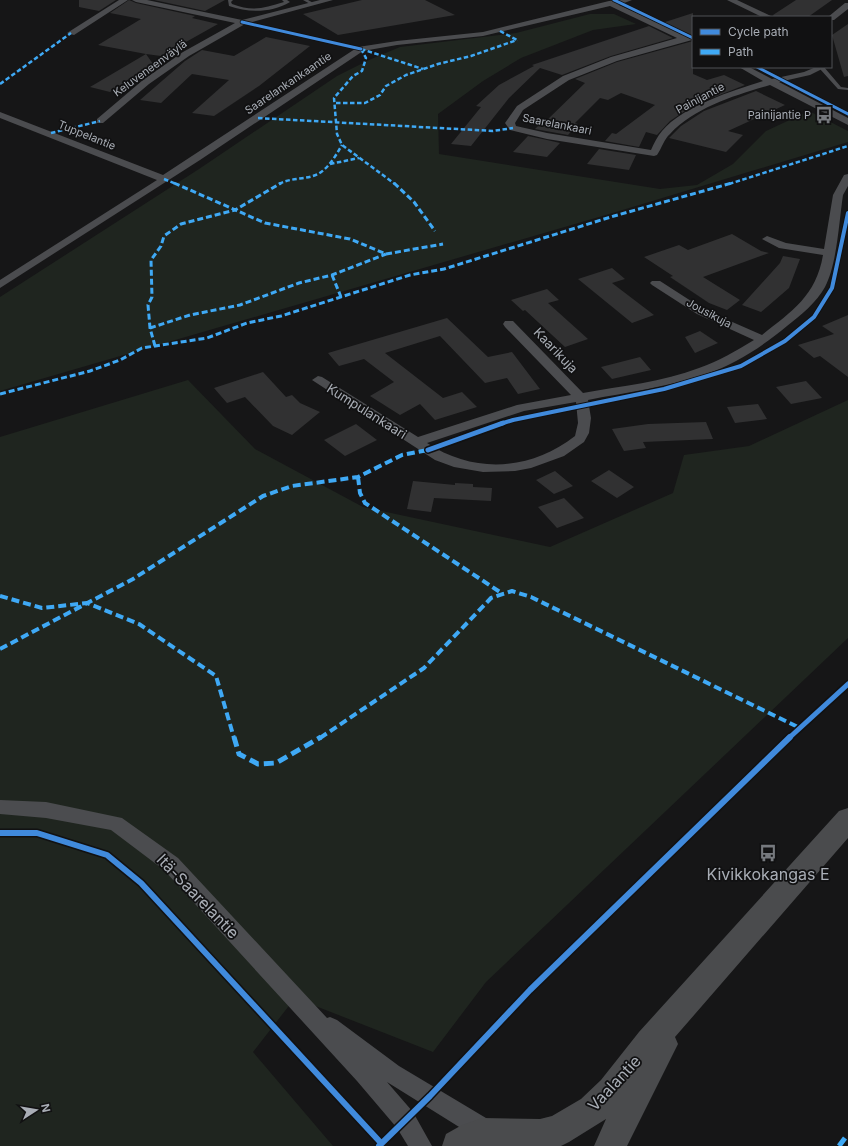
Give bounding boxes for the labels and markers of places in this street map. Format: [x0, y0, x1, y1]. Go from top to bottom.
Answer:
bus stop icon: Painijantie P [814, 105, 834, 125]
place label: Painijantie P [748, 108, 811, 122]
bus stop icon: Kivikkokangas E [758, 843, 778, 863]
place label: Kivikkokangas E [706, 864, 830, 884]

